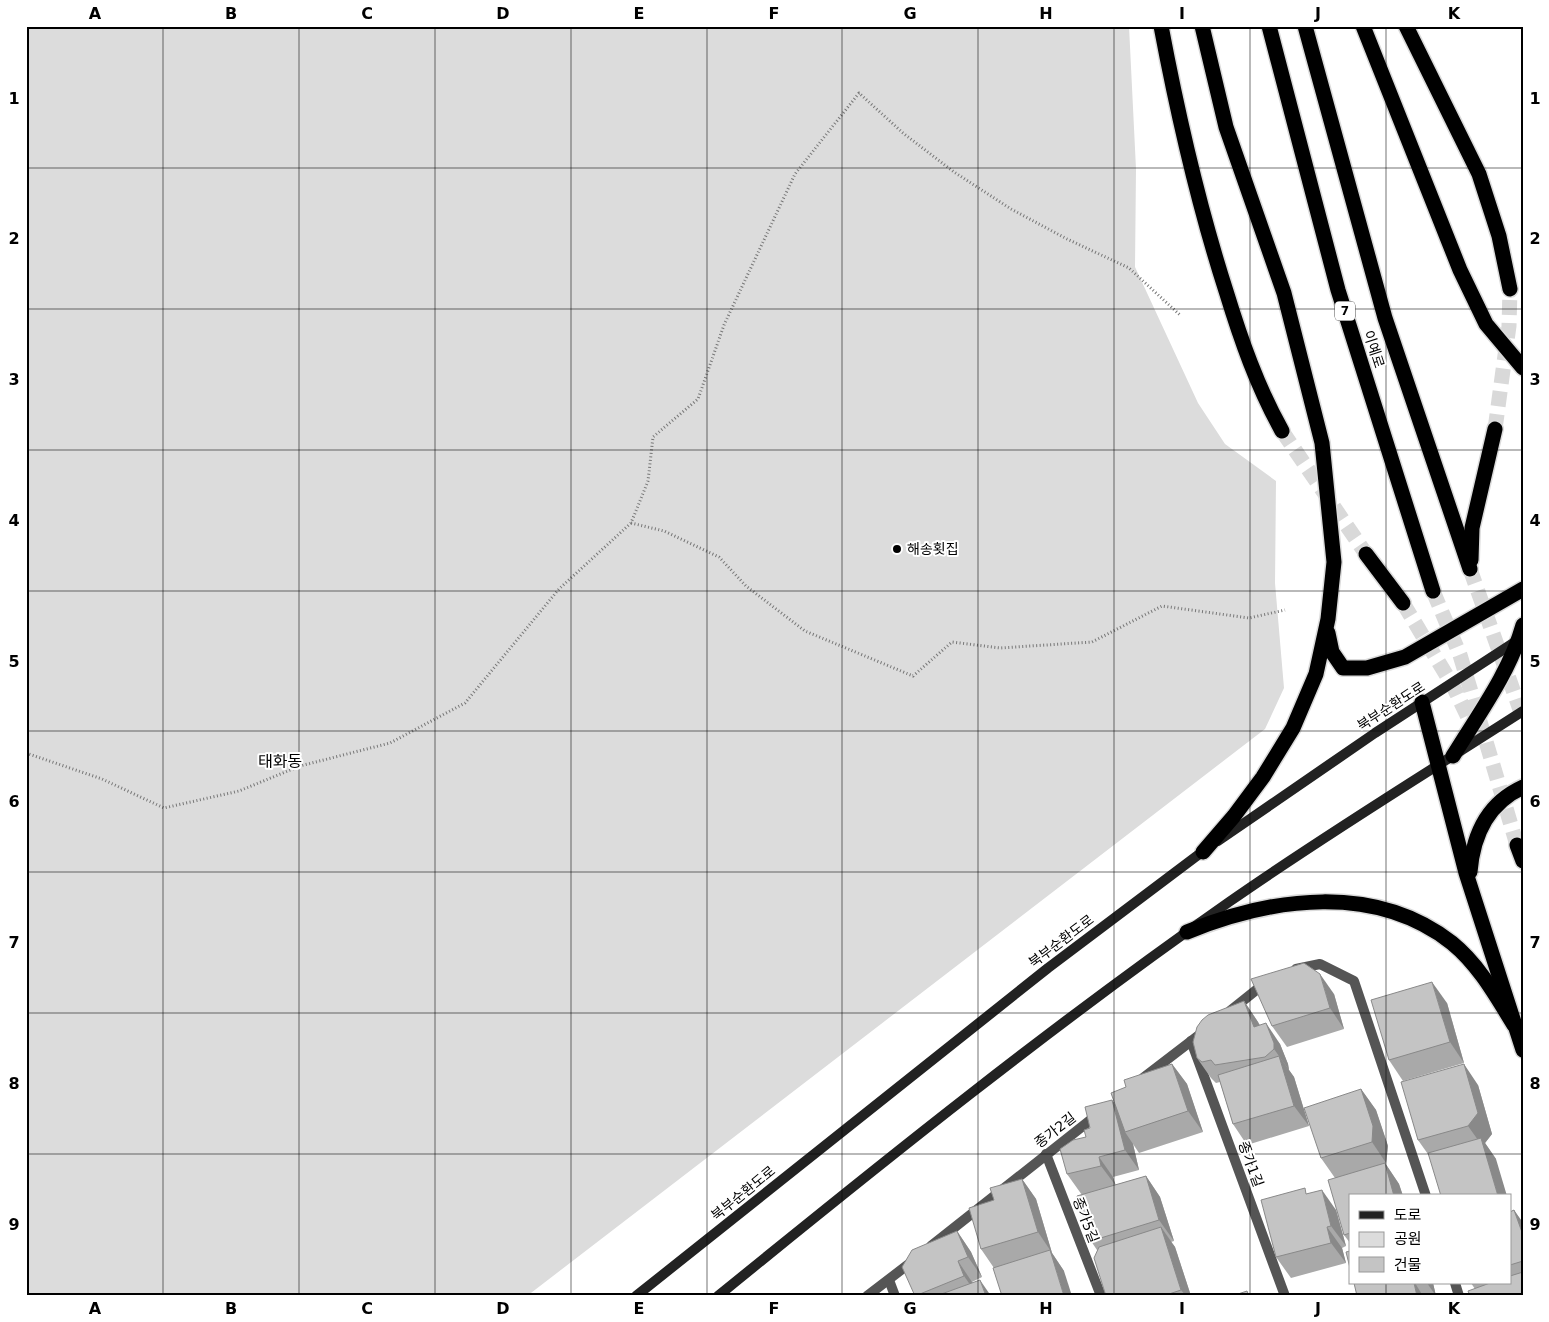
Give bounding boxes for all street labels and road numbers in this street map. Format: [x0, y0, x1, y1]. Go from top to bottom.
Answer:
road number: 7 [1335, 302, 1355, 321]
street label: 이예로 [1360, 328, 1388, 370]
street label: 북부순환도로 [1354, 678, 1428, 734]
street label: 북부순환도로 [1025, 911, 1097, 971]
street label: 종가2길 [1031, 1109, 1079, 1151]
street label: 종가1길 [1235, 1139, 1267, 1189]
street label: 북부순환도로 [708, 1162, 778, 1224]
street label: 종가5길 [1070, 1195, 1102, 1245]

